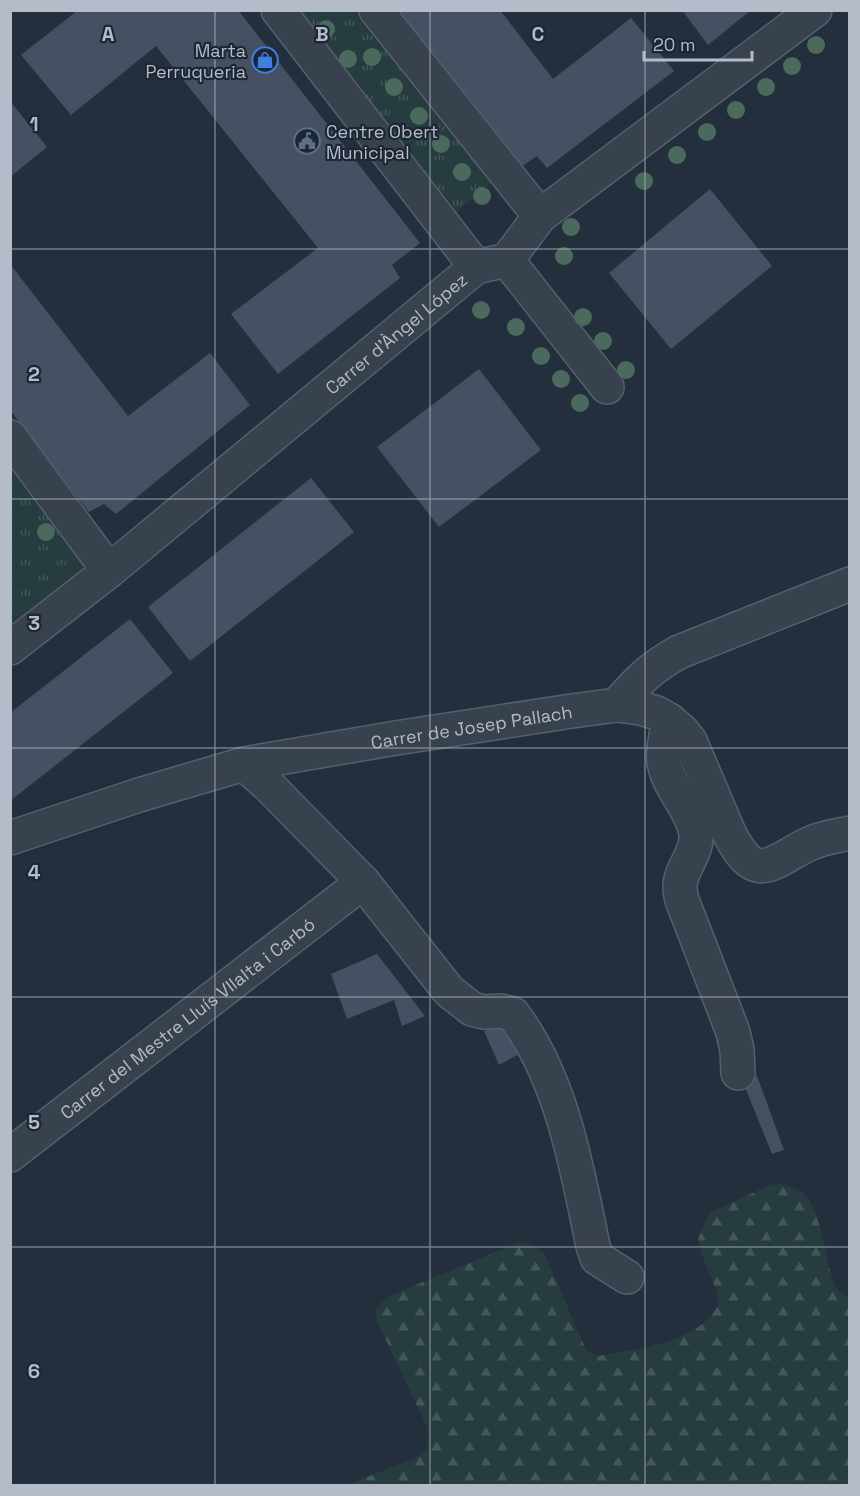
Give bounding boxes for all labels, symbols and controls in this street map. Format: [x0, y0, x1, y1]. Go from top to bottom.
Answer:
text: A [102, 21, 115, 47]
text: B [315, 21, 329, 47]
text: C [532, 21, 545, 47]
scale bar [644, 24, 752, 62]
text: 20 m [653, 33, 696, 56]
place label: Marta Perruqueria [145, 39, 246, 83]
shop icon: Marta Perruqueria [250, 45, 280, 75]
text: 1 [29, 111, 39, 137]
place label: Centre Obert Municipal [326, 120, 438, 164]
public building icon: Centre Obert Municipal [292, 126, 322, 156]
street label: Carrer d'Àngel López [320, 268, 472, 399]
text: 2 [28, 361, 40, 387]
text: 3 [28, 610, 40, 636]
street label: Carrer de Josep Pallach [369, 700, 574, 754]
text: 4 [28, 859, 41, 885]
street label: Carrer del Mestre Lluís VIlalta i Carbó [55, 912, 319, 1124]
text: 5 [28, 1109, 40, 1135]
text: 6 [28, 1358, 40, 1384]

